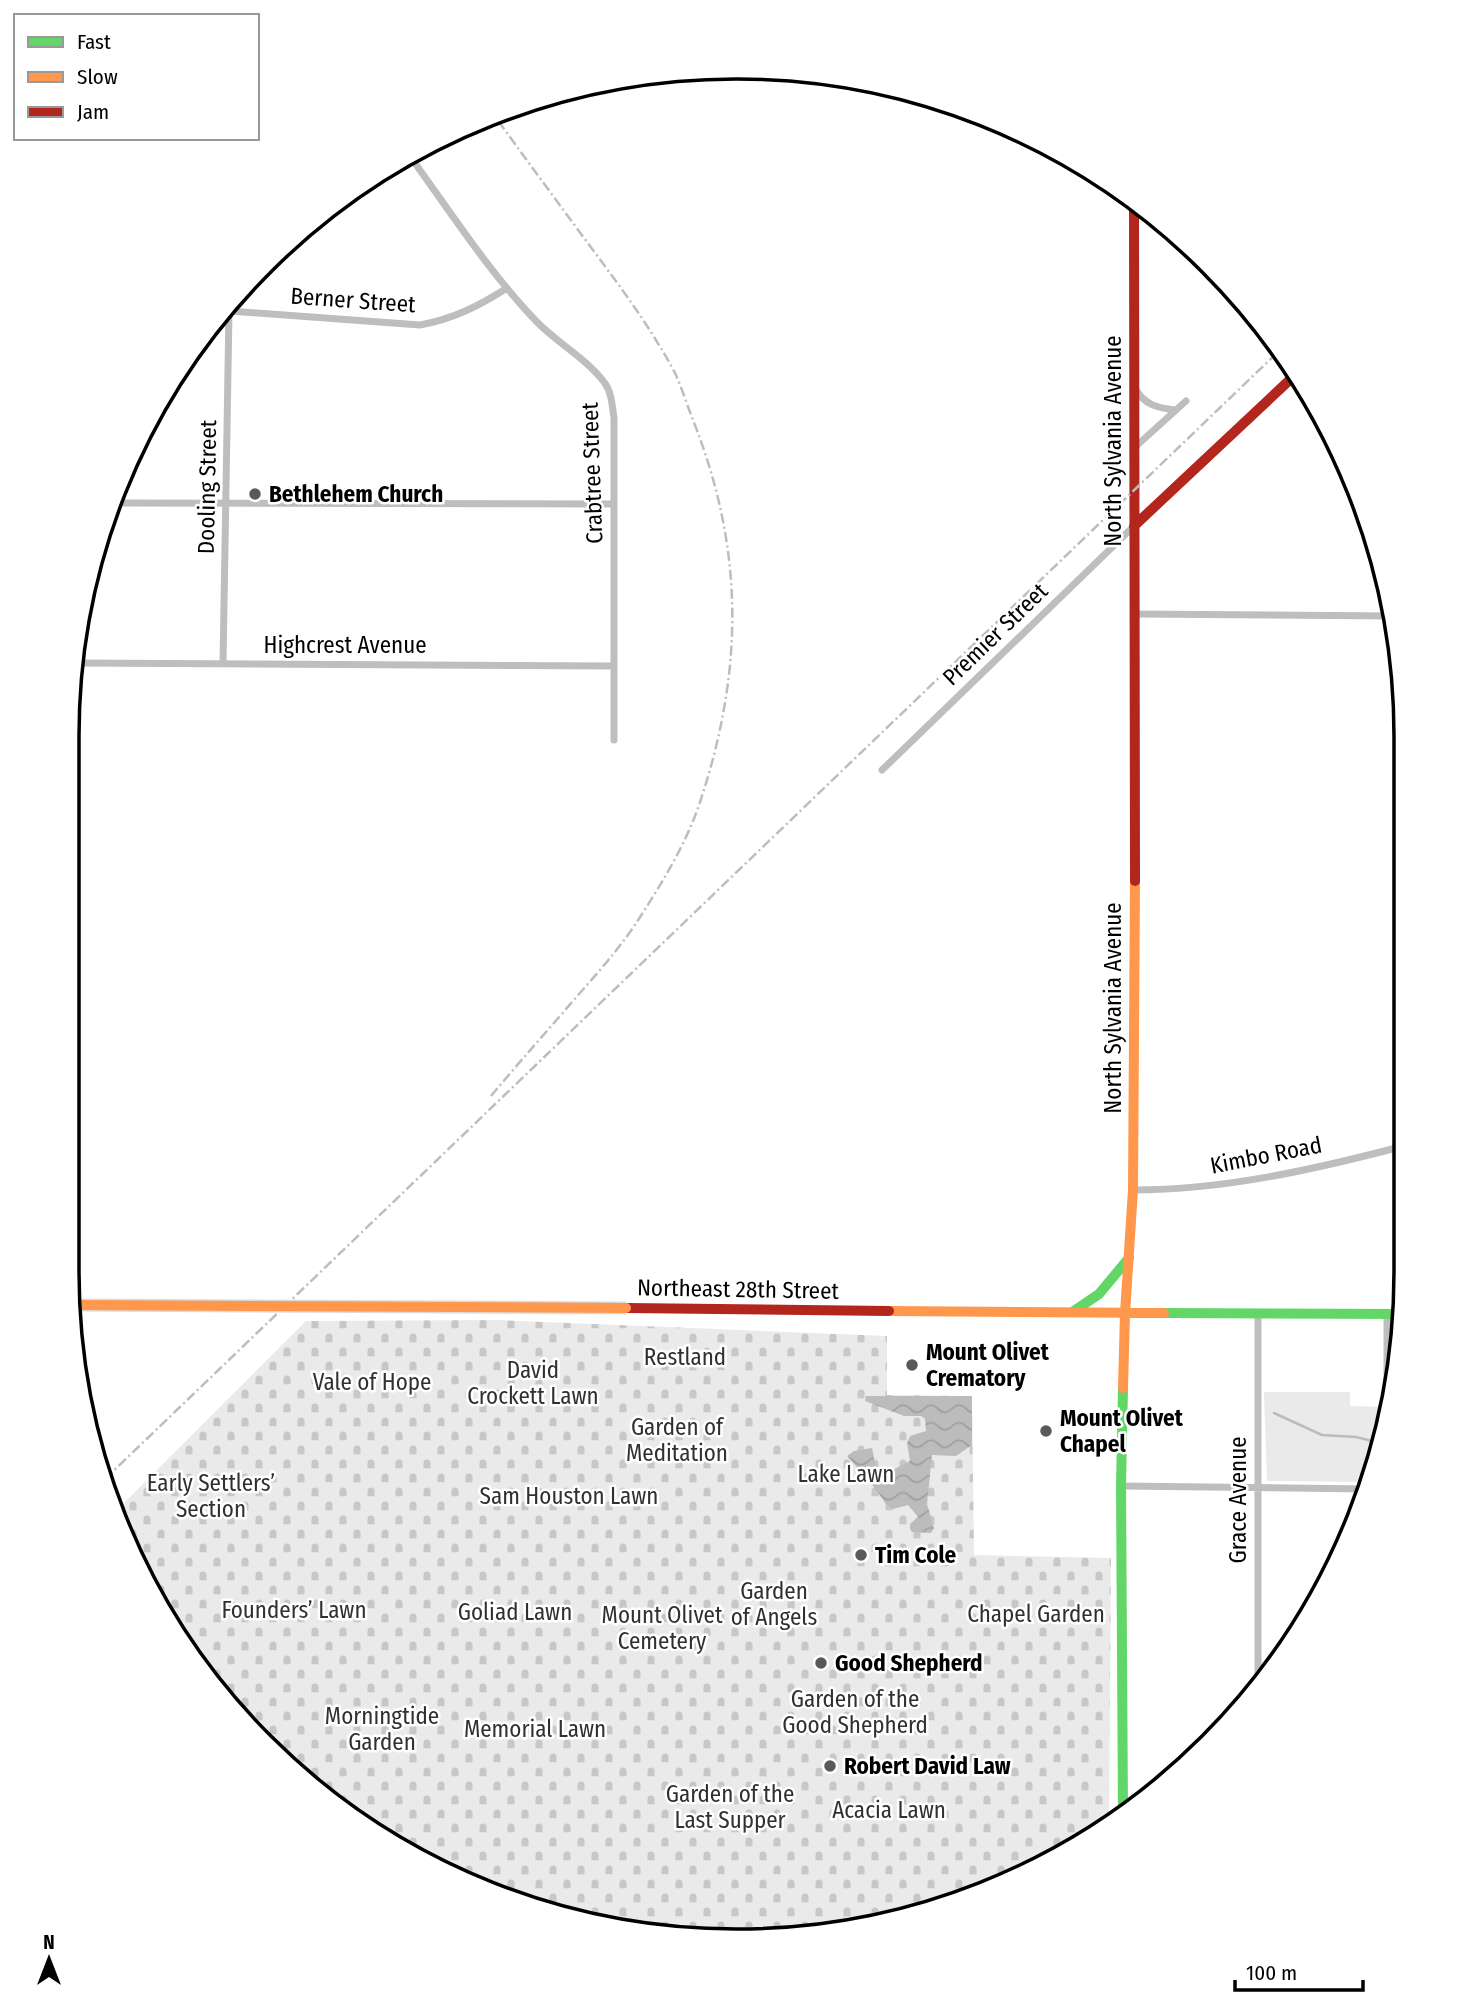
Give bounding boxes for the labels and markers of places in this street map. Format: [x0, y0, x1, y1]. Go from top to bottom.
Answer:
place label: Bethlehem Church [269, 480, 443, 508]
marker: Bethlehem Church [247, 486, 263, 502]
place label: Mount Olivet Crematory [926, 1338, 1050, 1392]
marker: Mount Olivet Crematory [904, 1357, 920, 1373]
place label: Mount Olivet Chapel [1060, 1404, 1184, 1458]
marker: Mount Olivet Chapel [1038, 1423, 1054, 1439]
place label: Tim Cole [875, 1541, 957, 1569]
marker: Tim Cole [853, 1547, 869, 1563]
place label: Good Shepherd [835, 1649, 983, 1677]
marker: Good Shepherd [813, 1655, 829, 1671]
place label: Robert David Law [844, 1752, 1011, 1780]
marker: Robert David Law [822, 1758, 838, 1774]

